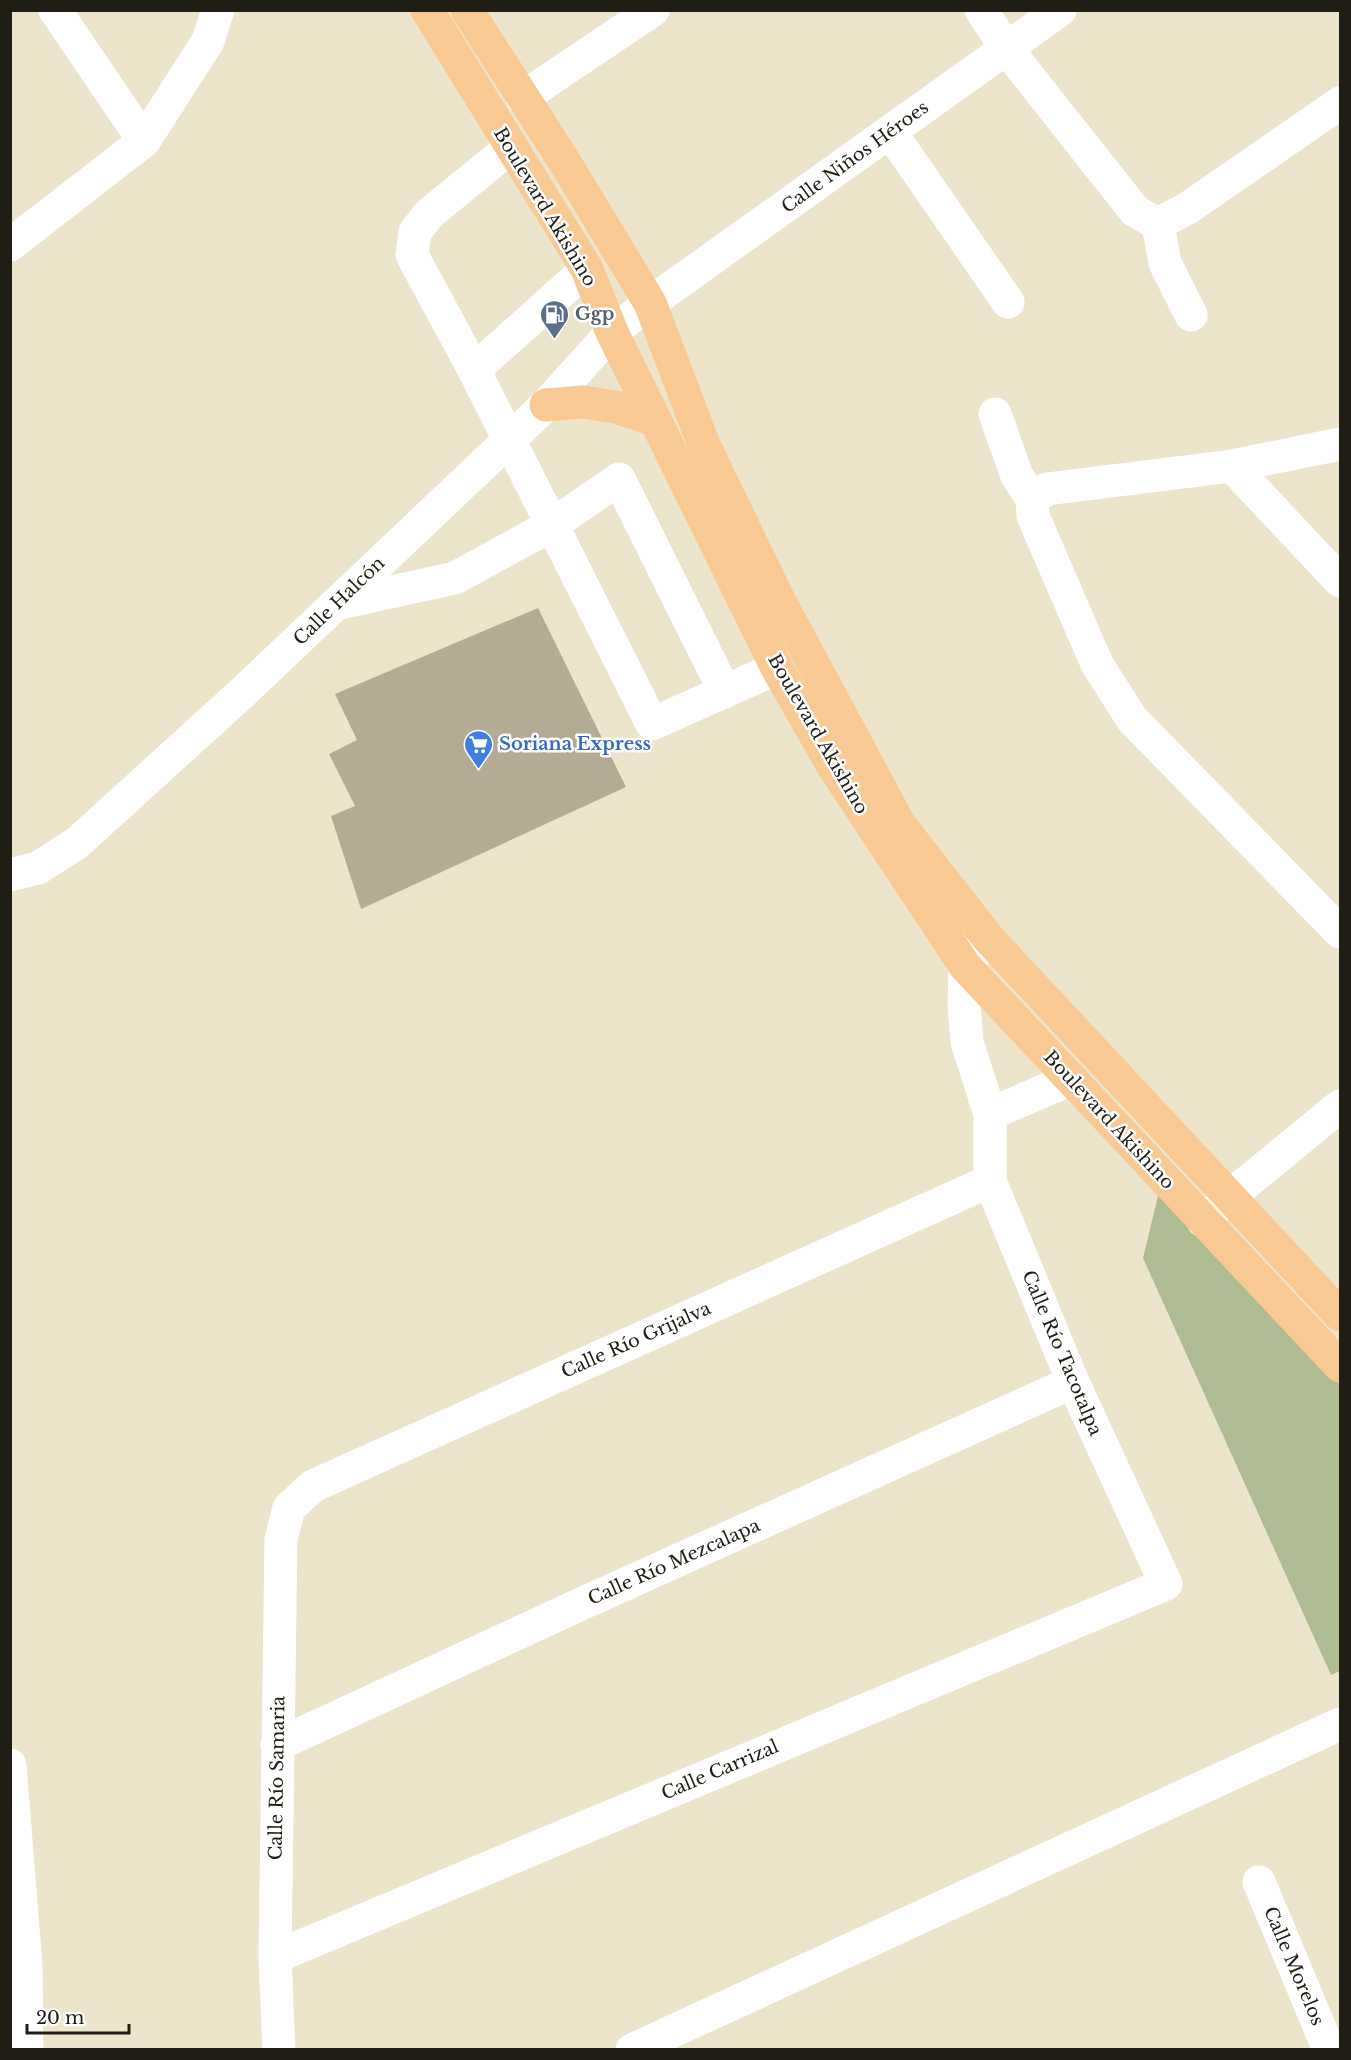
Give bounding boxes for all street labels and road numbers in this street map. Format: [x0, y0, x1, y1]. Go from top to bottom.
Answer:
street label: Calle Niños Héroes [777, 96, 933, 218]
street label: Boulevard Akishino [489, 124, 601, 290]
street label: Calle Halcón [289, 552, 389, 650]
street label: Boulevard Akishino [763, 650, 873, 818]
street label: Boulevard Akishino [1039, 1046, 1179, 1194]
street label: Calle Río Tacotalpa [1017, 1267, 1107, 1439]
street label: Calle Río Grijalva [558, 1297, 714, 1383]
street label: Calle Río Mezcalapa [585, 1514, 763, 1610]
street label: Calle Río Samaria [265, 1696, 289, 1860]
street label: Calle Carrizal [658, 1735, 782, 1805]
street label: Calle Morelos [1259, 1903, 1329, 2029]

